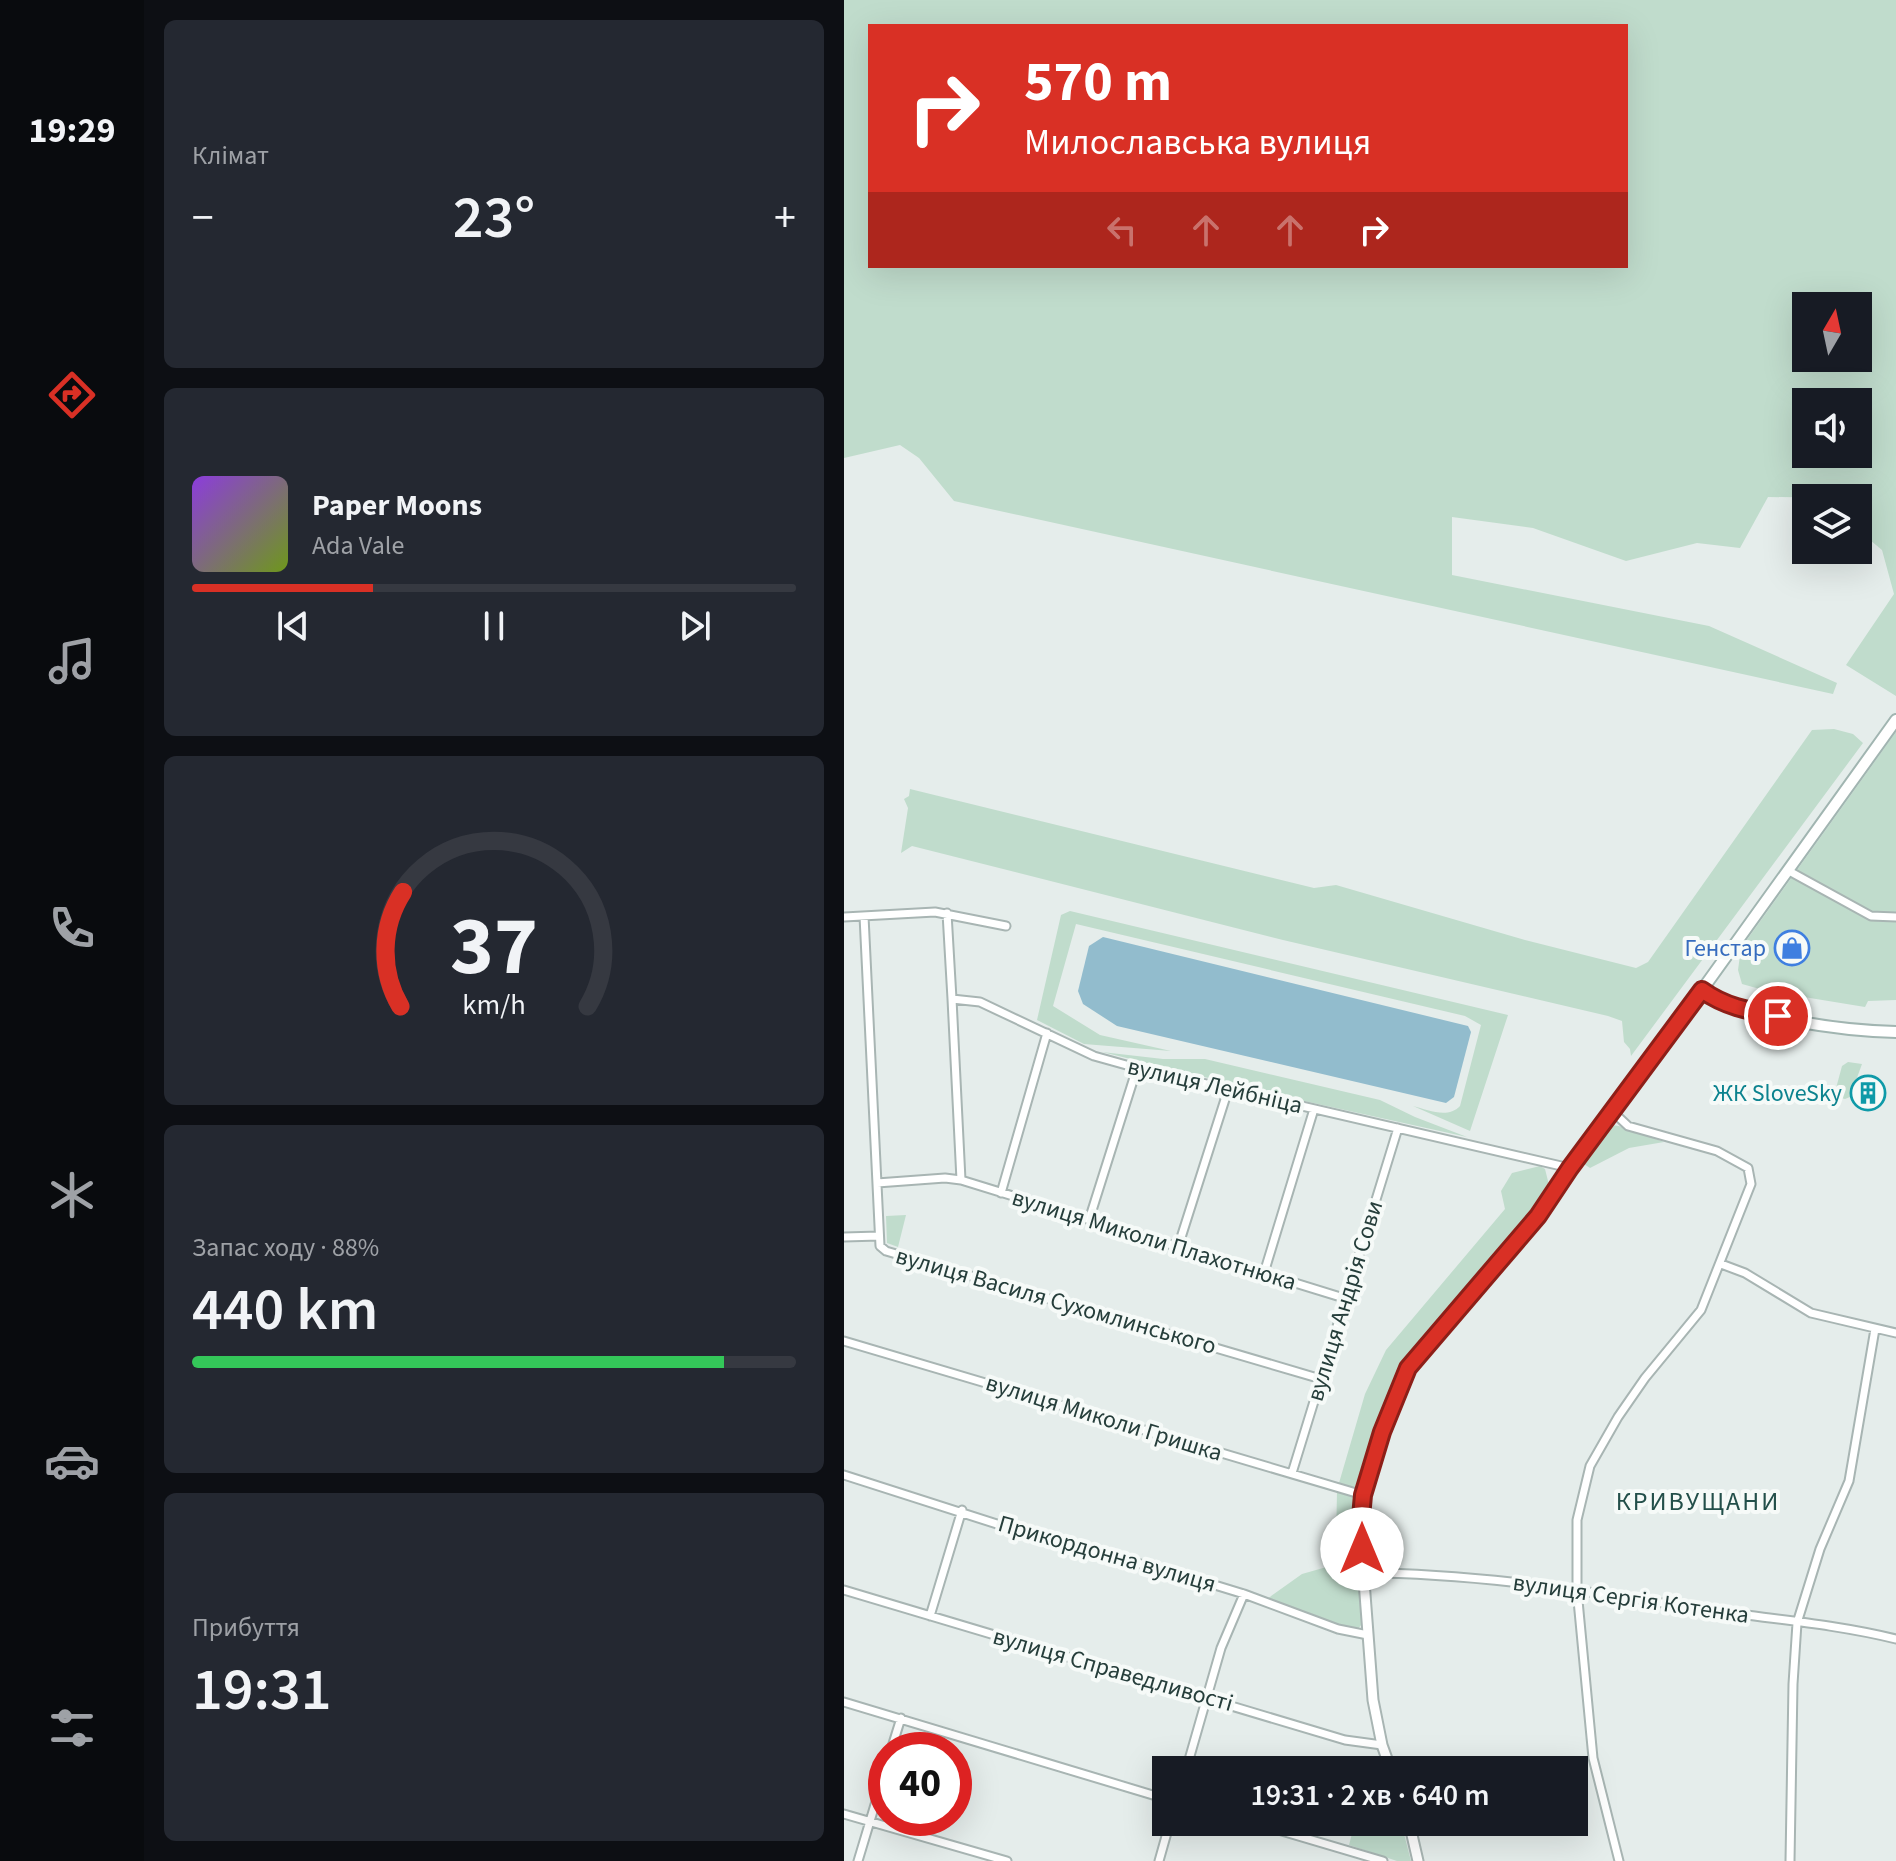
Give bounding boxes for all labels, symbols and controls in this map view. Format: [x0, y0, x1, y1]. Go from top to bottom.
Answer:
text: 570 m [1024, 43, 1172, 122]
icon: right [892, 56, 996, 160]
text: 19:29 [29, 105, 115, 156]
text: Милославська вулиця [1024, 117, 1371, 168]
text: Клімат [192, 137, 269, 174]
text: 23° [453, 176, 535, 261]
text: − [192, 187, 214, 250]
text: + [774, 187, 796, 250]
icon: left [1100, 208, 1144, 252]
icon: ahead [1184, 208, 1228, 252]
icon: ahead [1268, 208, 1312, 252]
icon: right [1352, 208, 1396, 252]
north arrow [1792, 292, 1872, 372]
map controls [1792, 292, 1872, 564]
icon: directions [44, 367, 100, 423]
button: sound [1792, 388, 1872, 468]
text: Paper Moons [312, 484, 482, 527]
button: layers [1792, 484, 1872, 564]
text: Ada Vale [312, 527, 404, 564]
icon: previous [271, 604, 315, 648]
icon: pause [472, 604, 516, 648]
icon: next [673, 604, 717, 648]
icon: music [44, 633, 100, 689]
text: 37 [450, 887, 538, 1005]
icon: phone [44, 900, 100, 956]
shop icon: Генстар [1773, 929, 1811, 967]
place label: Генстар [1685, 931, 1766, 966]
pin [1744, 982, 1812, 1050]
text: km/h [462, 985, 526, 1025]
icon: arrive [1756, 994, 1800, 1038]
street label: вулиця Лейбніца [1124, 1049, 1306, 1123]
building icon: ЖК SloveSky [1849, 1074, 1887, 1112]
place label: ЖК SloveSky [1713, 1076, 1842, 1111]
icon: climate [44, 1167, 100, 1223]
street label: вулиця Миколи Плахотнюка [1007, 1180, 1301, 1300]
street label: вулиця Андрія Сови [1298, 1196, 1392, 1406]
text: Запас ходу · 88% [192, 1229, 379, 1266]
street label: вулиця Василя Сухомлинського [892, 1238, 1220, 1364]
text: 440 km [192, 1268, 378, 1353]
street label: вулиця Миколи Гришка [981, 1365, 1227, 1471]
icon: car [44, 1433, 100, 1489]
district label: КРИВУЩАНИ [1616, 1483, 1780, 1520]
street label: Прикордонна вулиця [994, 1506, 1220, 1602]
position arrow [1320, 1507, 1404, 1591]
street label: вулиця Сергія Котенка [1511, 1565, 1751, 1633]
text: Прибуття [192, 1609, 300, 1646]
street label: вулиця Справедливості [989, 1619, 1237, 1721]
text: 19:31 [192, 1648, 332, 1733]
icon: filters [44, 1700, 100, 1756]
speed limit sign: 40 [868, 1732, 972, 1836]
text: 19:31 · 2 хв · 640 m [1250, 1774, 1490, 1817]

